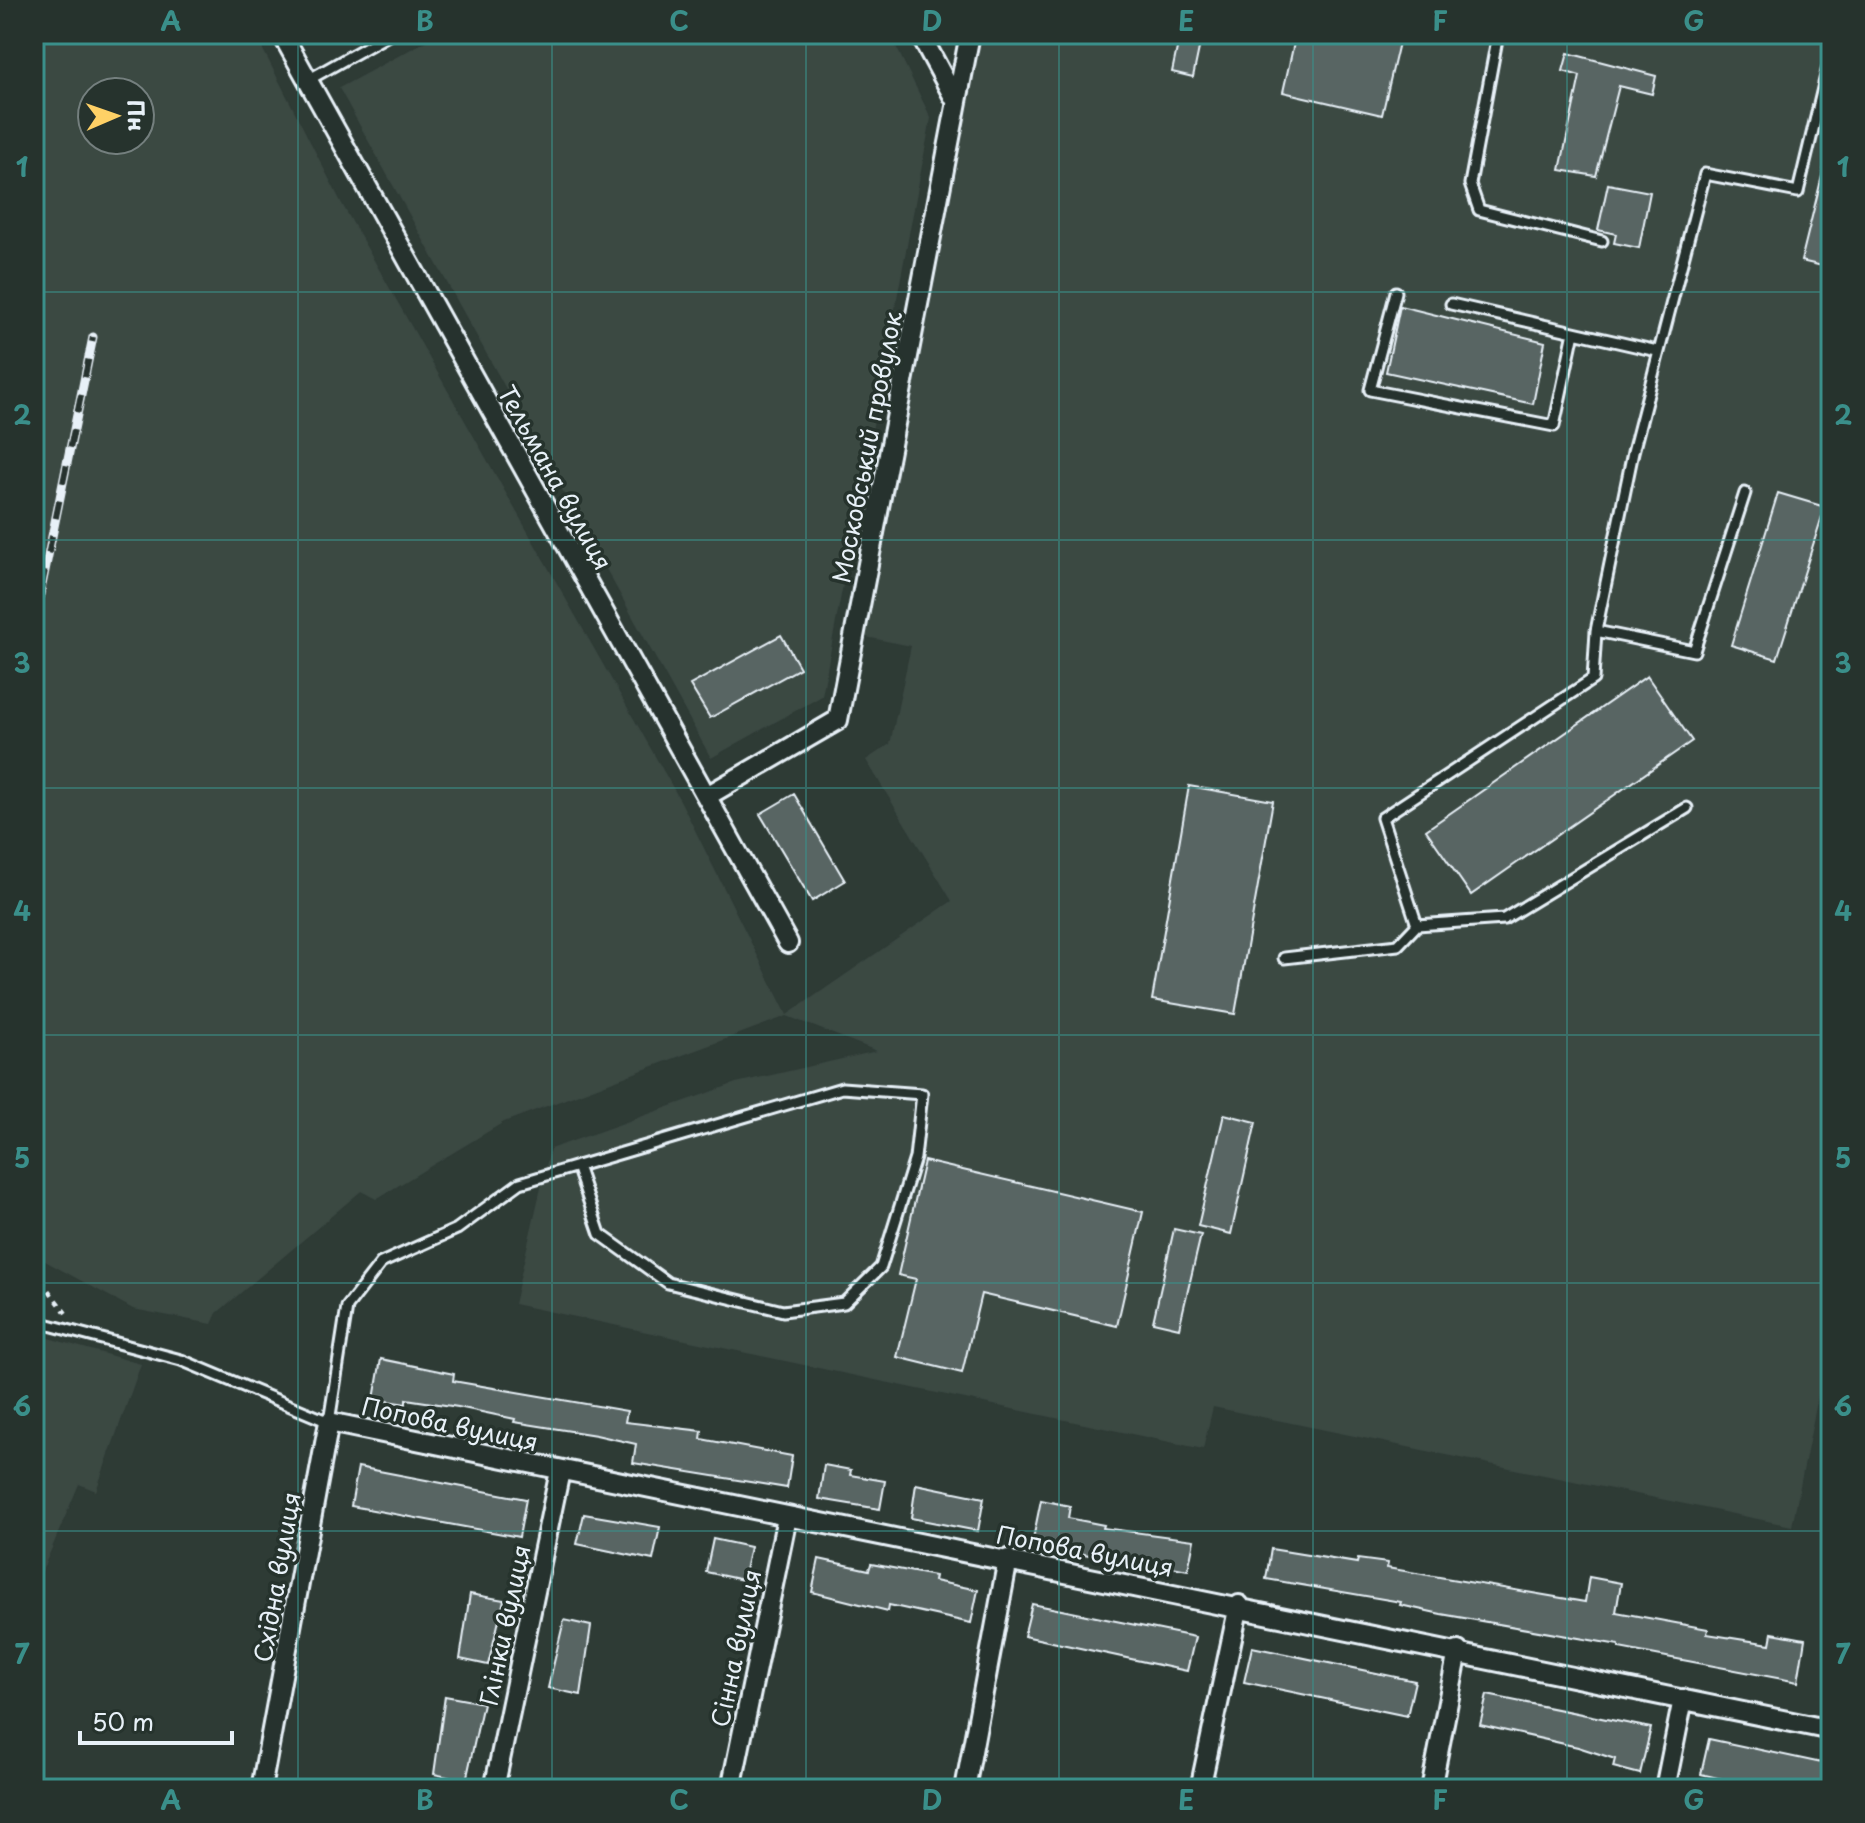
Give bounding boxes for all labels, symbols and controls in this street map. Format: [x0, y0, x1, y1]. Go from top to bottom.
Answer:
text: A [161, 1, 181, 40]
text: B [416, 1, 434, 40]
text: C [669, 1, 689, 40]
text: D [922, 1, 942, 40]
text: E [1178, 1, 1194, 40]
text: F [1432, 1, 1448, 40]
text: G [1683, 1, 1705, 40]
north arrow [76, 76, 156, 156]
text: Пн [120, 99, 155, 132]
text: 1 [16, 147, 28, 186]
text: 1 [1837, 147, 1849, 186]
street label: Московський провулок [822, 308, 910, 586]
street label: Тельмана вулиця [490, 378, 622, 576]
text: 2 [13, 395, 31, 434]
text: 2 [1834, 395, 1852, 434]
text: 3 [13, 643, 31, 682]
text: 3 [1834, 643, 1852, 682]
text: 4 [13, 891, 31, 930]
text: 4 [1834, 891, 1852, 930]
text: 5 [14, 1138, 30, 1177]
text: 5 [1835, 1138, 1851, 1177]
text: 6 [13, 1386, 31, 1425]
text: 6 [1834, 1386, 1852, 1425]
street label: Попова вулиця [359, 1387, 541, 1459]
street label: Східна вулиця [243, 1489, 309, 1665]
street label: Попова вулиця [994, 1515, 1176, 1585]
street label: Глінки вулиця [469, 1541, 539, 1709]
street label: Сінна вулиця [701, 1566, 769, 1730]
text: 7 [15, 1634, 30, 1673]
text: 7 [1836, 1634, 1851, 1673]
scale bar [80, 1695, 232, 1745]
text: 50 m [92, 1703, 154, 1739]
text: A [161, 1780, 181, 1819]
text: B [416, 1780, 434, 1819]
text: C [669, 1780, 689, 1819]
text: D [922, 1780, 942, 1819]
text: E [1178, 1780, 1194, 1819]
text: F [1432, 1780, 1448, 1819]
text: G [1683, 1780, 1705, 1819]

